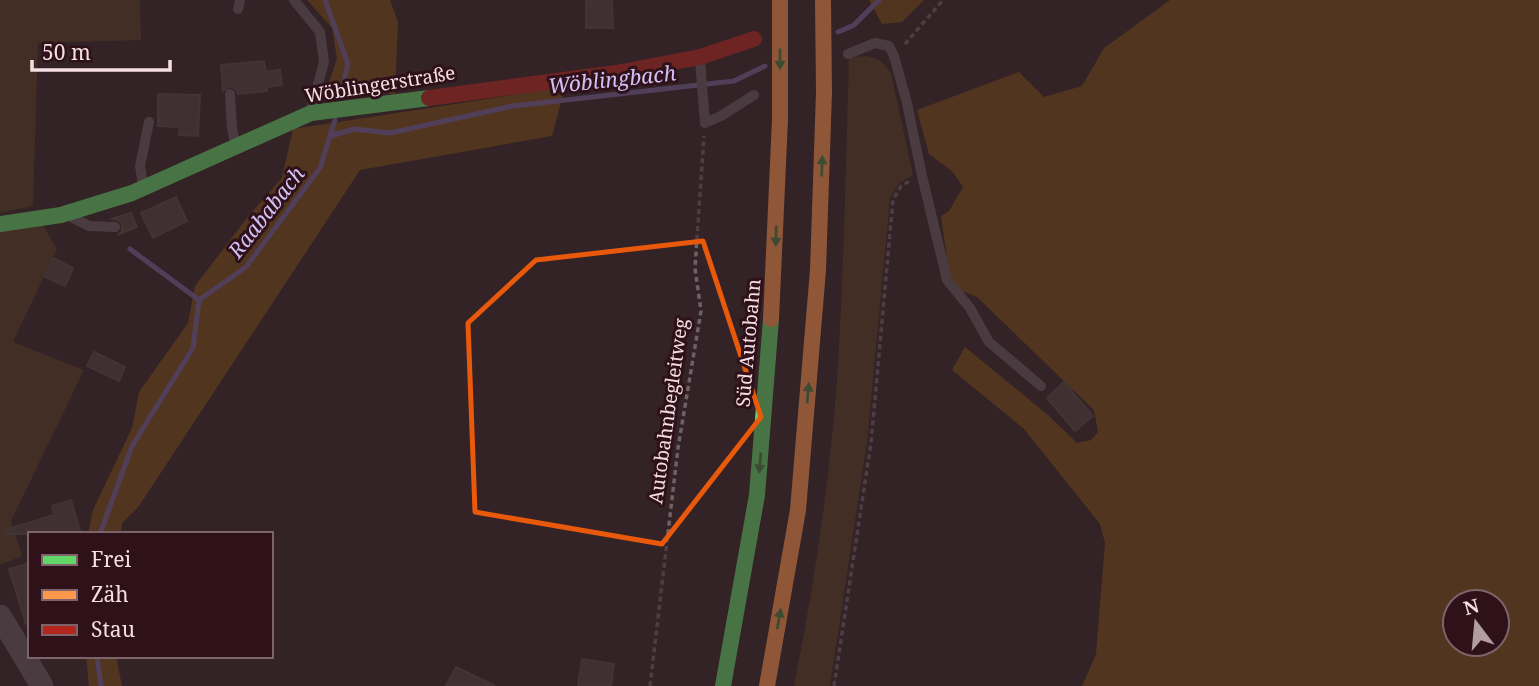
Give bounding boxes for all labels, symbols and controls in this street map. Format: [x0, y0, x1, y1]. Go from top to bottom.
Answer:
scale bar [32, 28, 170, 72]
text: 50 m [42, 38, 91, 66]
one-way arrow [774, 49, 786, 71]
water label: Wöblingbach [547, 58, 678, 100]
street label: Wöblingerstraße [303, 59, 457, 109]
one-way arrow [816, 155, 827, 177]
water label: Raababach [221, 160, 311, 264]
one-way arrow [771, 225, 782, 247]
street label: Süd Autobahn [729, 278, 767, 408]
street label: Autobahnbegleitweg [642, 317, 694, 505]
one-way arrow [803, 382, 814, 404]
one-way arrow [754, 452, 765, 474]
legend [28, 532, 273, 658]
text: Frei [91, 545, 132, 573]
text: Zäh [91, 580, 129, 608]
north arrow [1441, 588, 1511, 658]
text: N [1461, 592, 1482, 621]
one-way arrow [774, 608, 785, 630]
text: Stau [91, 615, 135, 643]

